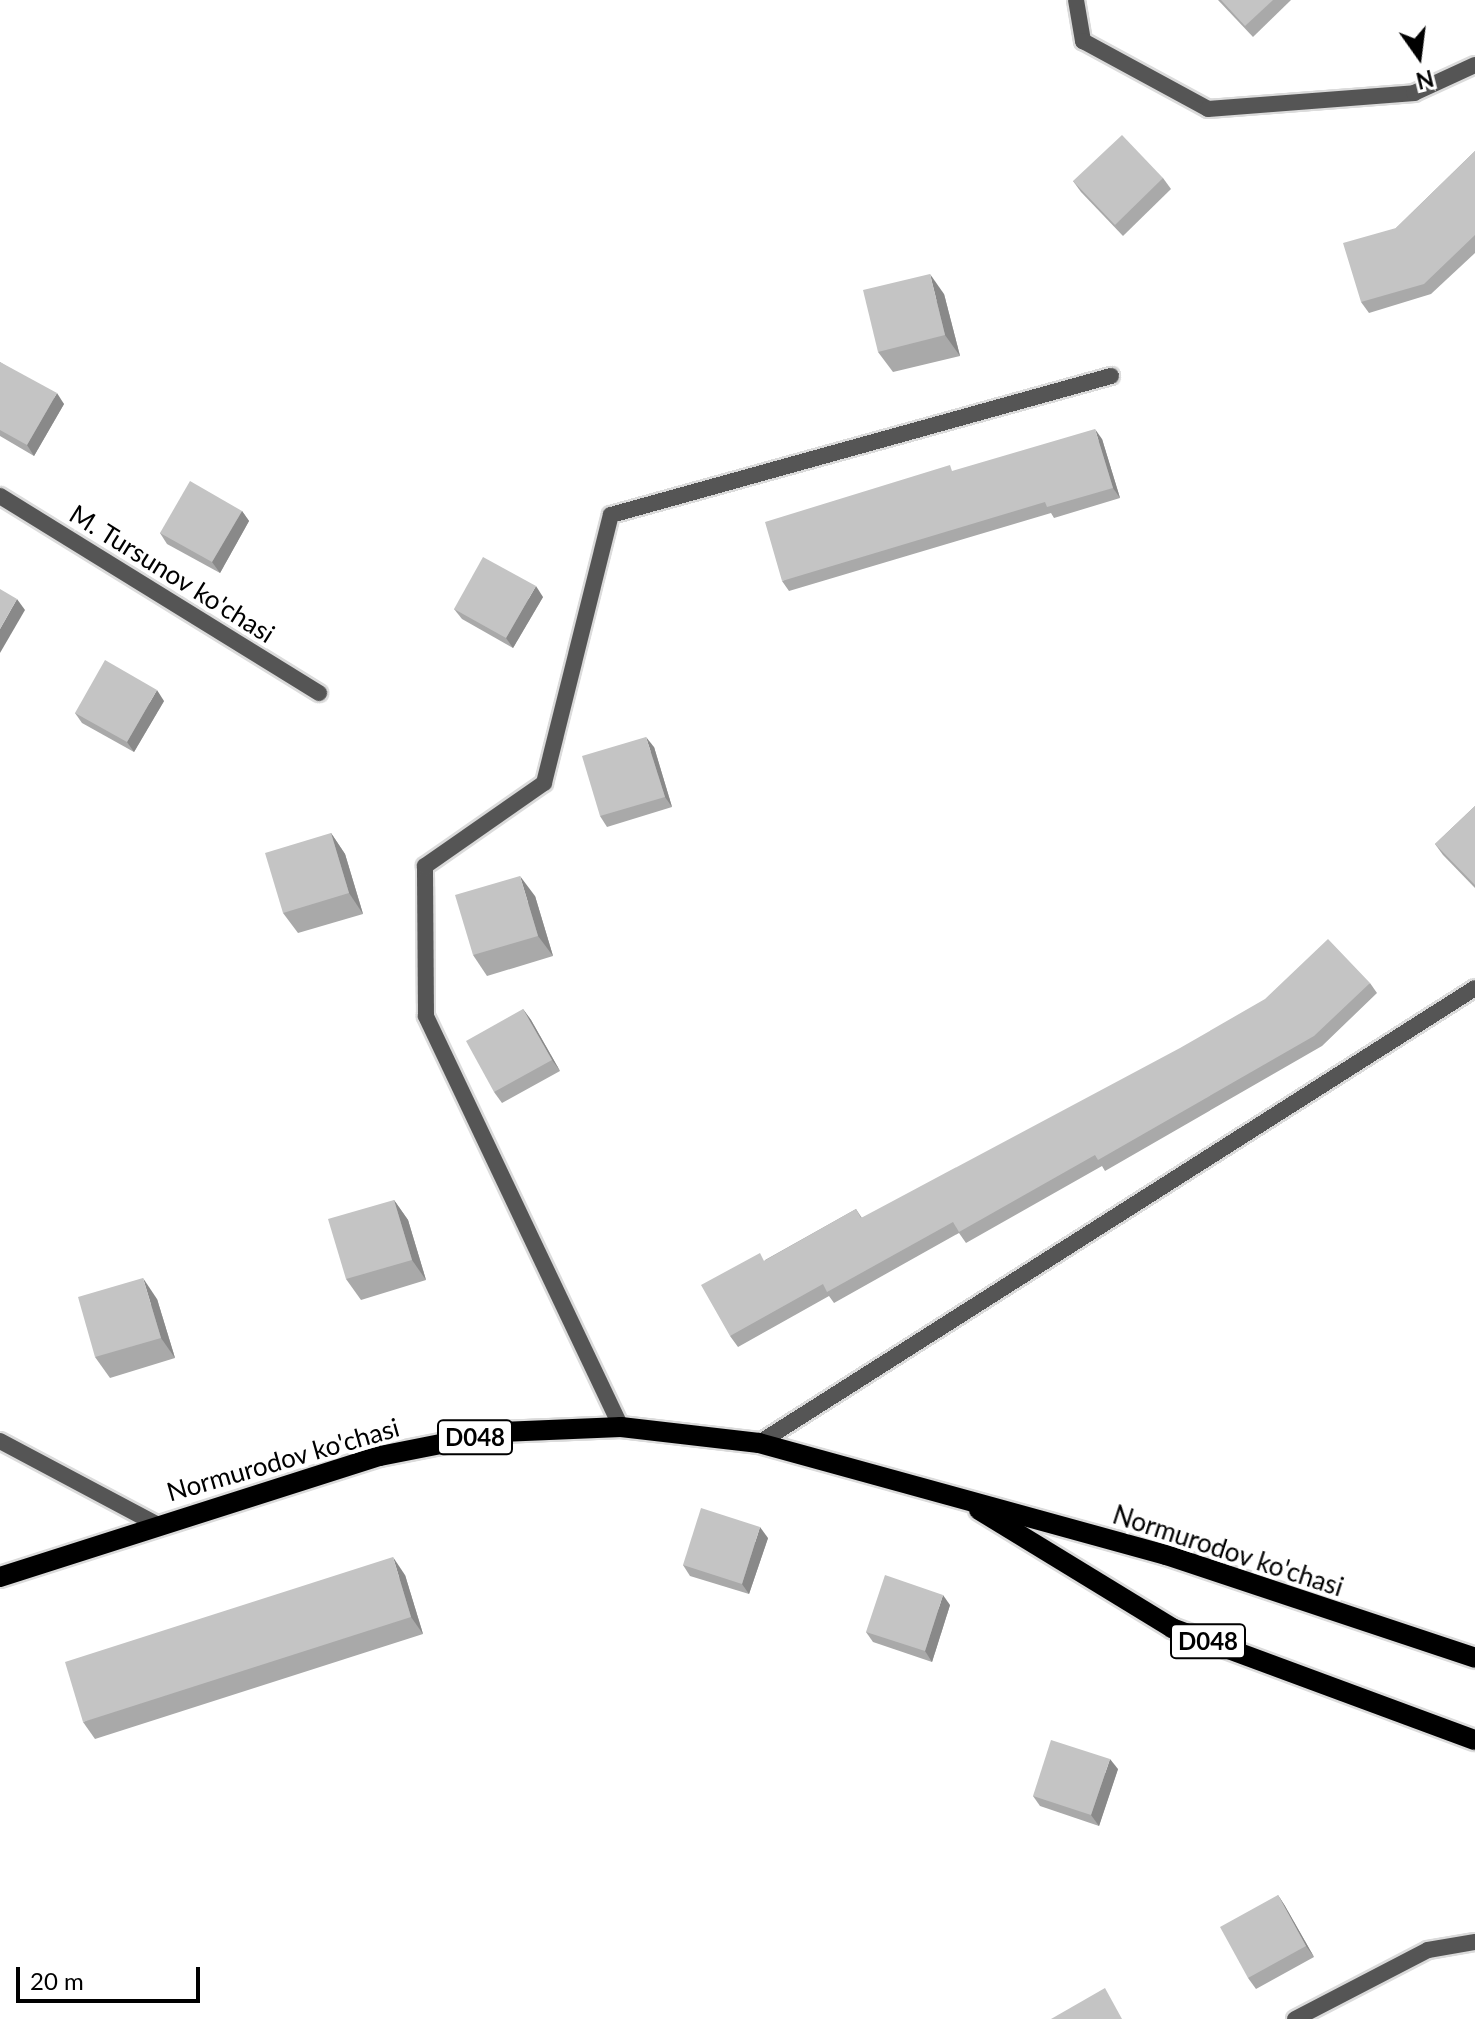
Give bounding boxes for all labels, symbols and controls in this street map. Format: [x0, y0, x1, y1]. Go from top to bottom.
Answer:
north arrow [1379, 16, 1459, 96]
text: N [1413, 65, 1436, 95]
street label: M. Tursunov ko'chasi [63, 498, 281, 650]
street label: Normurodov ko'chasi [163, 1412, 403, 1508]
road number: D048 [435, 1417, 515, 1457]
street label: Normurodov ko'chasi [1109, 1499, 1347, 1603]
road number: D048 [1168, 1621, 1248, 1661]
scale bar [20, 1951, 204, 2001]
text: 20 m [30, 1966, 84, 1995]

